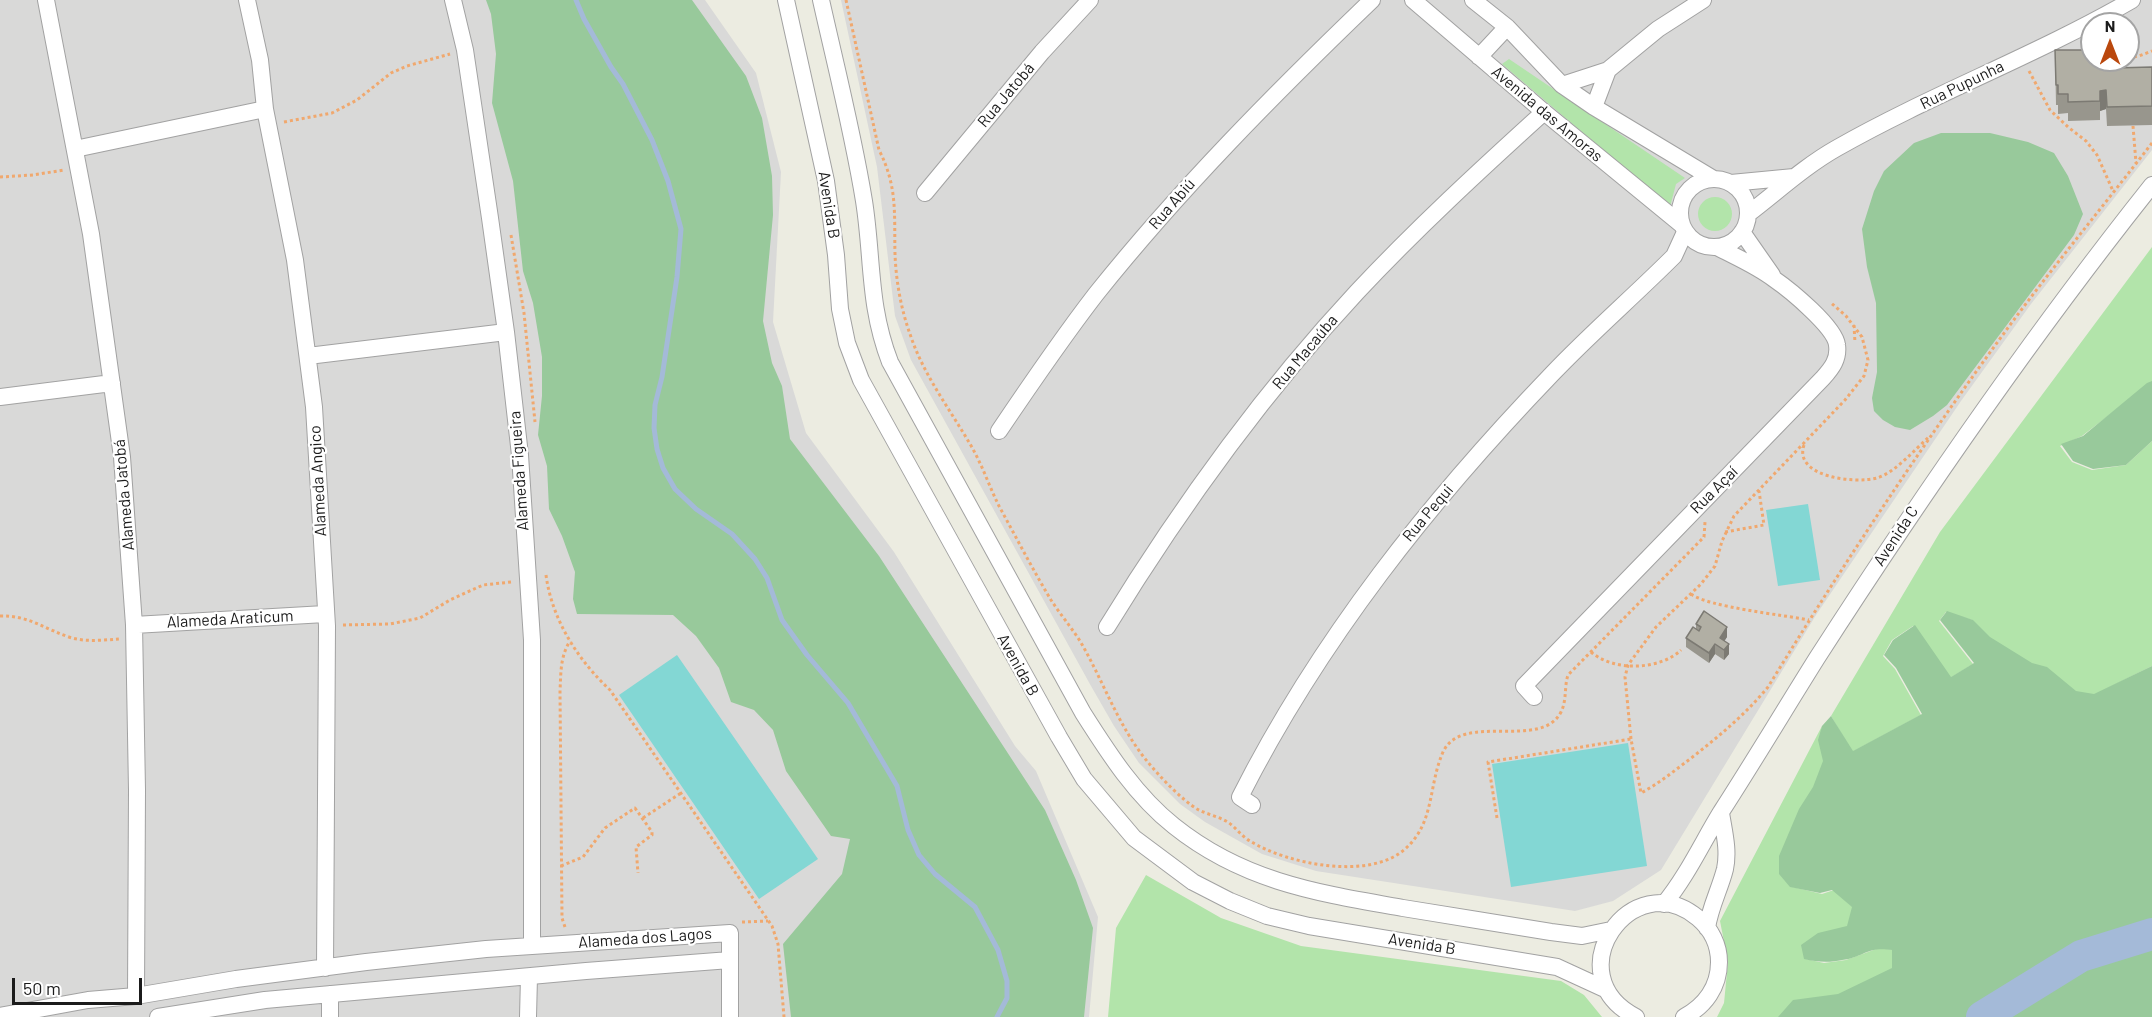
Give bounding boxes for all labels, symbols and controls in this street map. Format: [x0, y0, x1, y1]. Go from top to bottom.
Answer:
north arrow [2080, 12, 2140, 72]
text: N [2105, 16, 2115, 35]
street label: Rua Pupunha [1917, 57, 2007, 113]
street label: Rua Jatobá [973, 59, 1039, 131]
street label: Avenida das Amoras [1488, 62, 1606, 166]
street label: Avenida B [814, 170, 844, 240]
street label: Rua Abiú [1145, 175, 1199, 233]
street label: Rua Macaúba [1268, 311, 1342, 393]
street label: Alameda Figueira [505, 410, 533, 532]
street label: Alameda Angico [306, 425, 330, 537]
street label: Alameda Jatobá [110, 438, 138, 552]
street label: Rua Açaí [1686, 462, 1742, 518]
street label: Rua Pequi [1398, 480, 1458, 546]
street label: Avenida C [1870, 502, 1922, 570]
street label: Alameda Araticum [166, 606, 294, 632]
street label: Avenida B [993, 631, 1043, 699]
street label: Alameda dos Lagos [578, 924, 712, 952]
street label: Avenida B [1387, 929, 1457, 959]
scale bar [15, 966, 146, 1004]
text: 50 m [23, 977, 61, 999]

